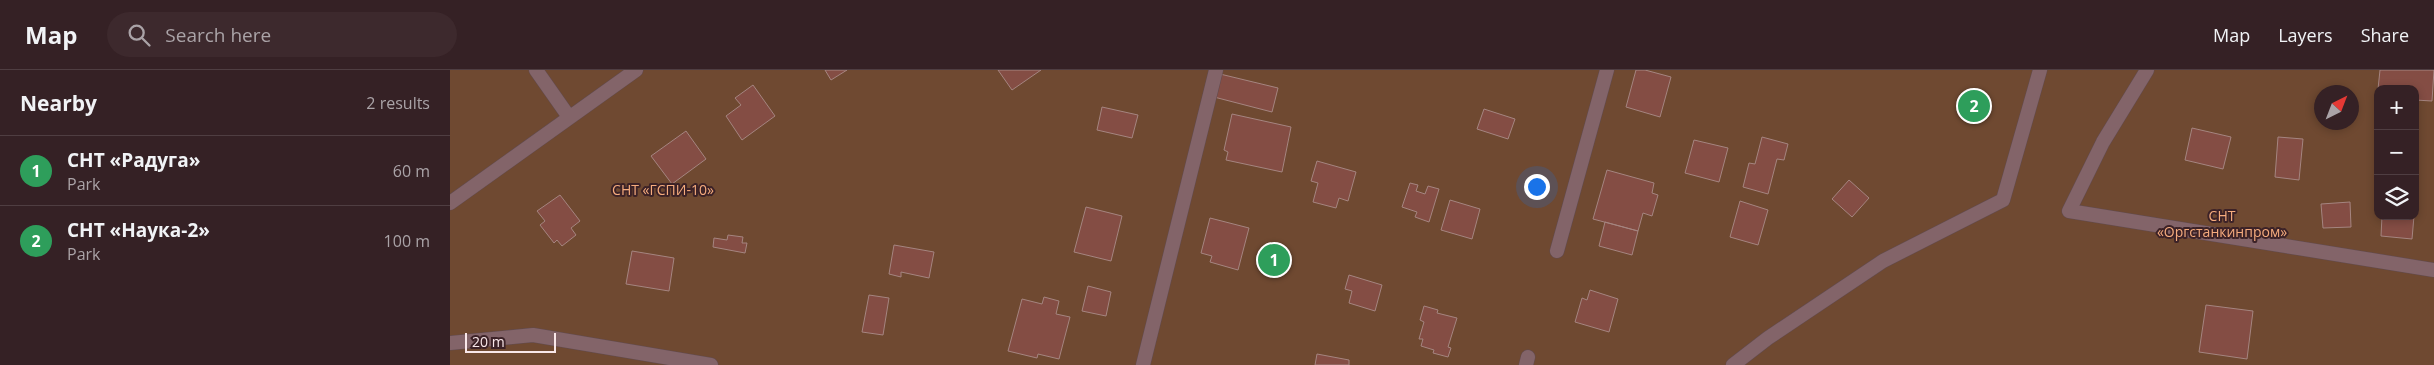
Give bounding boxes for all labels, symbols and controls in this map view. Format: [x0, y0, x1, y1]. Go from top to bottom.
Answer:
search box [107, 12, 457, 57]
text: Map [25, 18, 77, 51]
icon: search [125, 21, 153, 49]
text: Search here [165, 22, 271, 48]
text: Map [2213, 23, 2250, 47]
text: Layers [2278, 23, 2333, 47]
text: Share [2361, 23, 2409, 47]
north arrow [2314, 85, 2359, 130]
map controls [2374, 85, 2419, 220]
button: + [2374, 85, 2419, 130]
pin: 2 [1958, 87, 1990, 125]
text: Nearby [20, 89, 97, 117]
text: 2 results [366, 92, 430, 114]
button: − [2374, 130, 2419, 175]
text: СНТ «Радуга» [67, 147, 200, 173]
text: 1 [31, 160, 41, 182]
text: 60 m [393, 160, 430, 182]
text: Park [67, 173, 100, 195]
your location [1524, 174, 1550, 200]
button: layers [2374, 175, 2419, 220]
park label: СНТ «ГСПИ-10» [612, 180, 714, 199]
park label: СНТ «Оргстанкинпром» [2157, 206, 2287, 241]
text: СНТ «Наука-2» [67, 217, 210, 243]
text: 2 [31, 230, 41, 252]
text: 100 m [384, 230, 430, 252]
pin: 1 [1258, 241, 1290, 279]
text: Park [67, 243, 100, 265]
scale bar [465, 330, 556, 353]
text: 20 m [472, 332, 505, 351]

